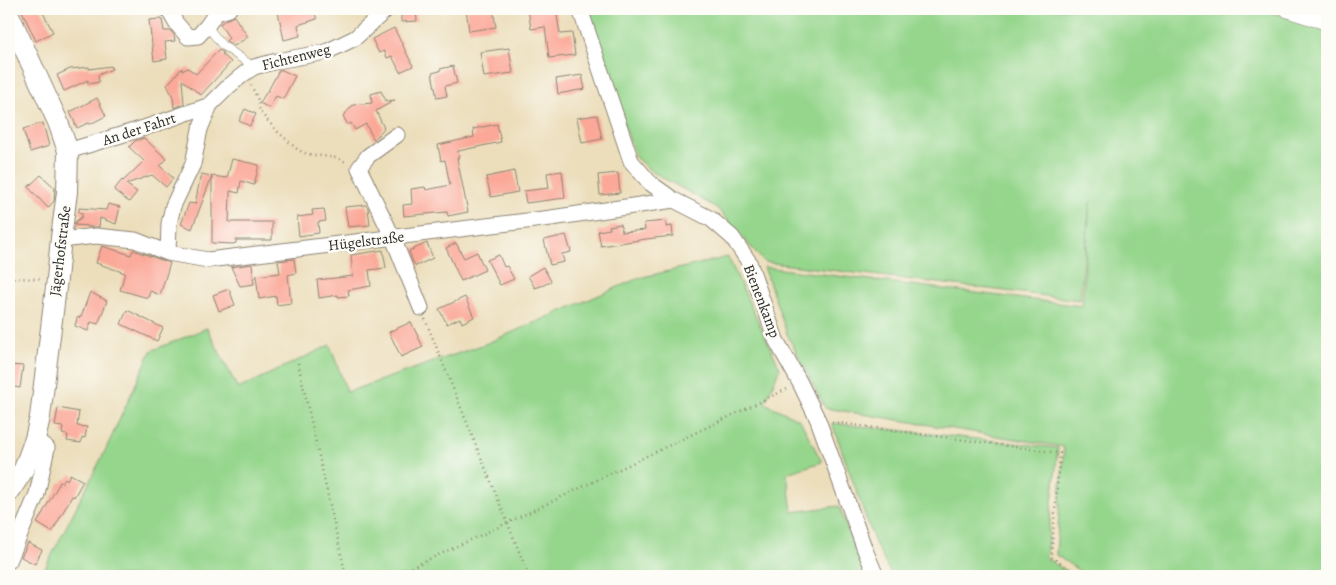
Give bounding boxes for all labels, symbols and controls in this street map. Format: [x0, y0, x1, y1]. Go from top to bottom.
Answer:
street label: Fichtenweg [260, 39, 333, 75]
street label: An der Fahrt [99, 108, 178, 151]
street label: Jägerhofstraße [45, 204, 76, 297]
street label: Hügelstraße [327, 226, 405, 256]
street label: Bienenkamp [739, 261, 785, 341]

